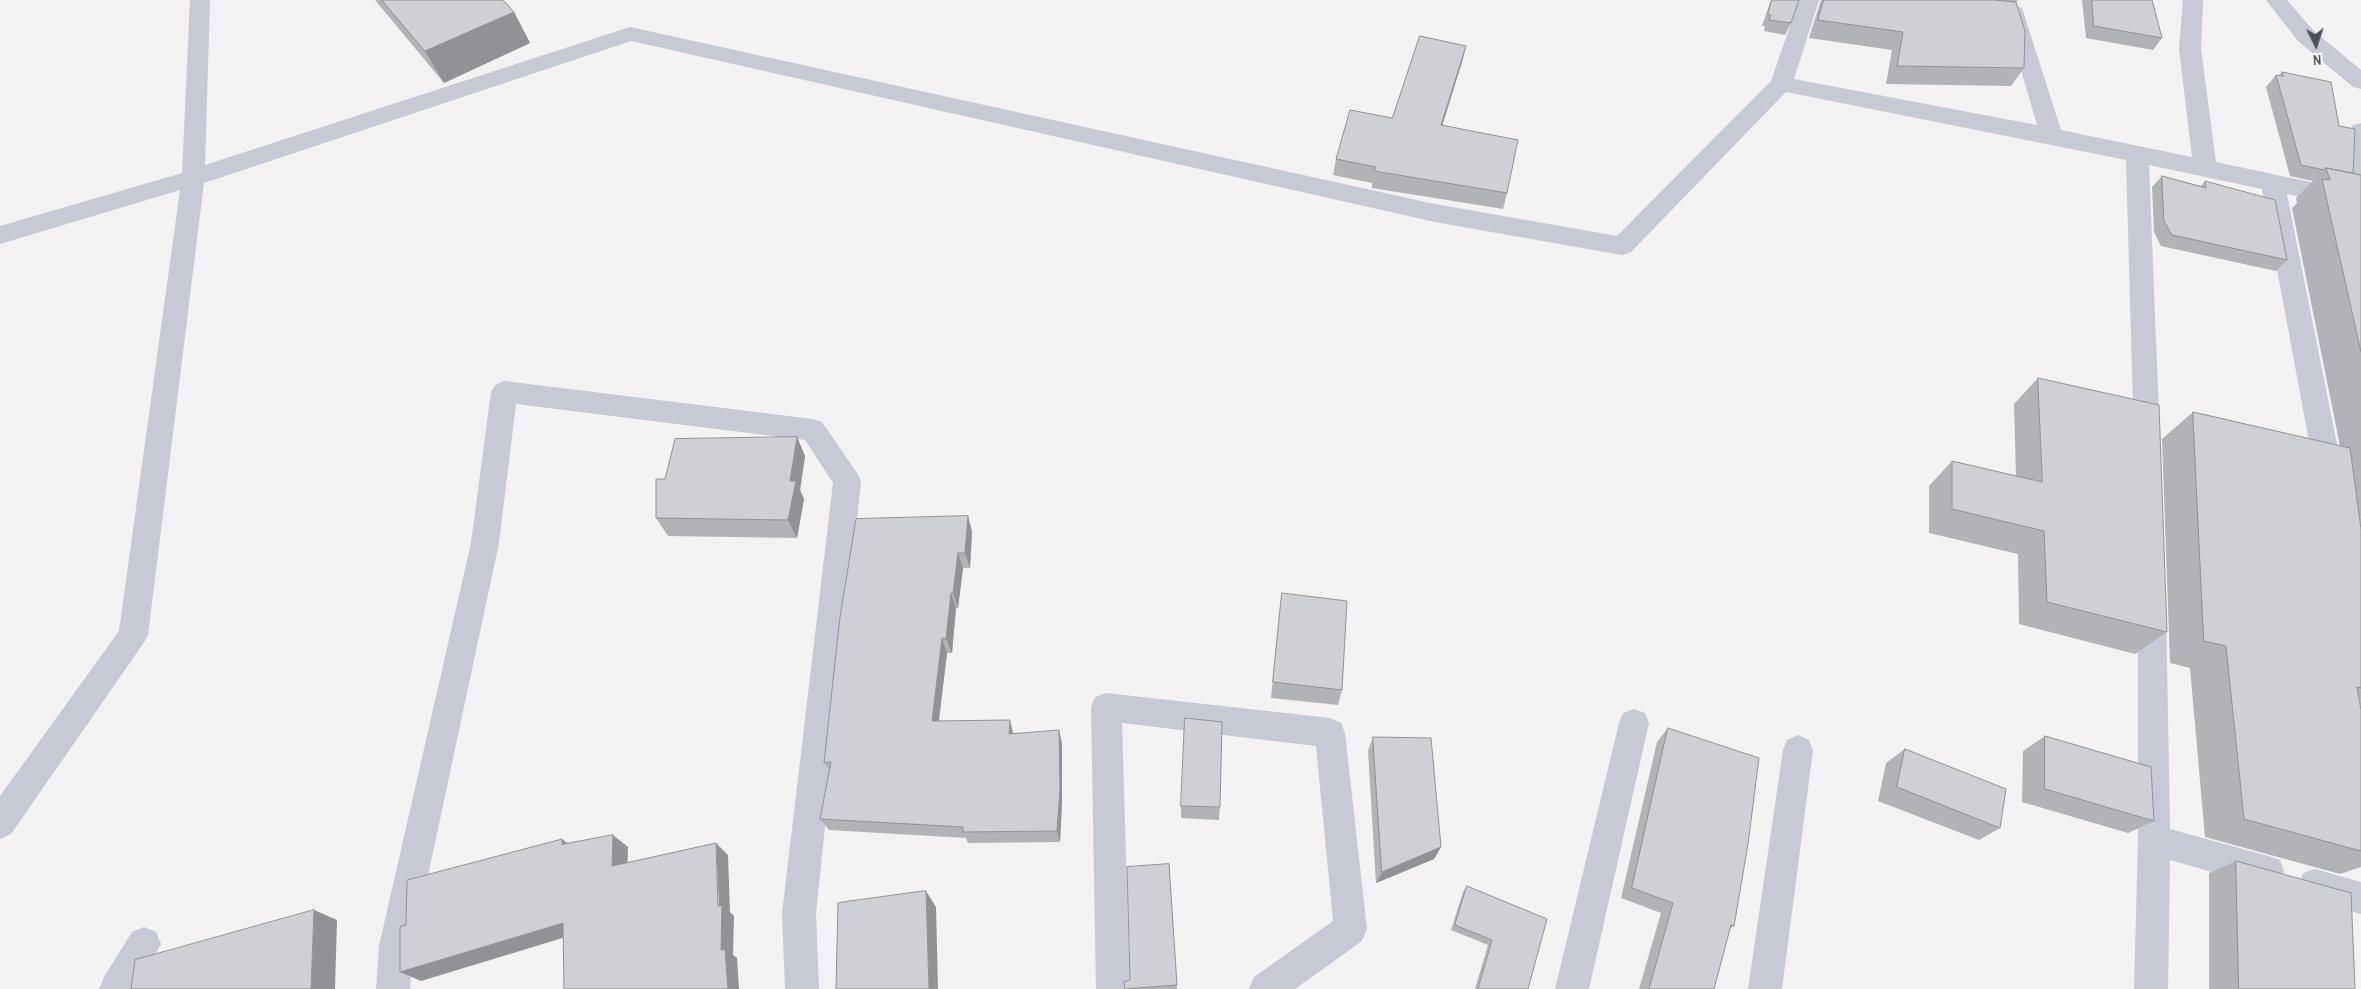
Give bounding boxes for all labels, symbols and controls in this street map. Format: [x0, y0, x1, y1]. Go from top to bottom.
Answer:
north arrow [2291, 20, 2341, 70]
text: N [2312, 51, 2322, 69]

